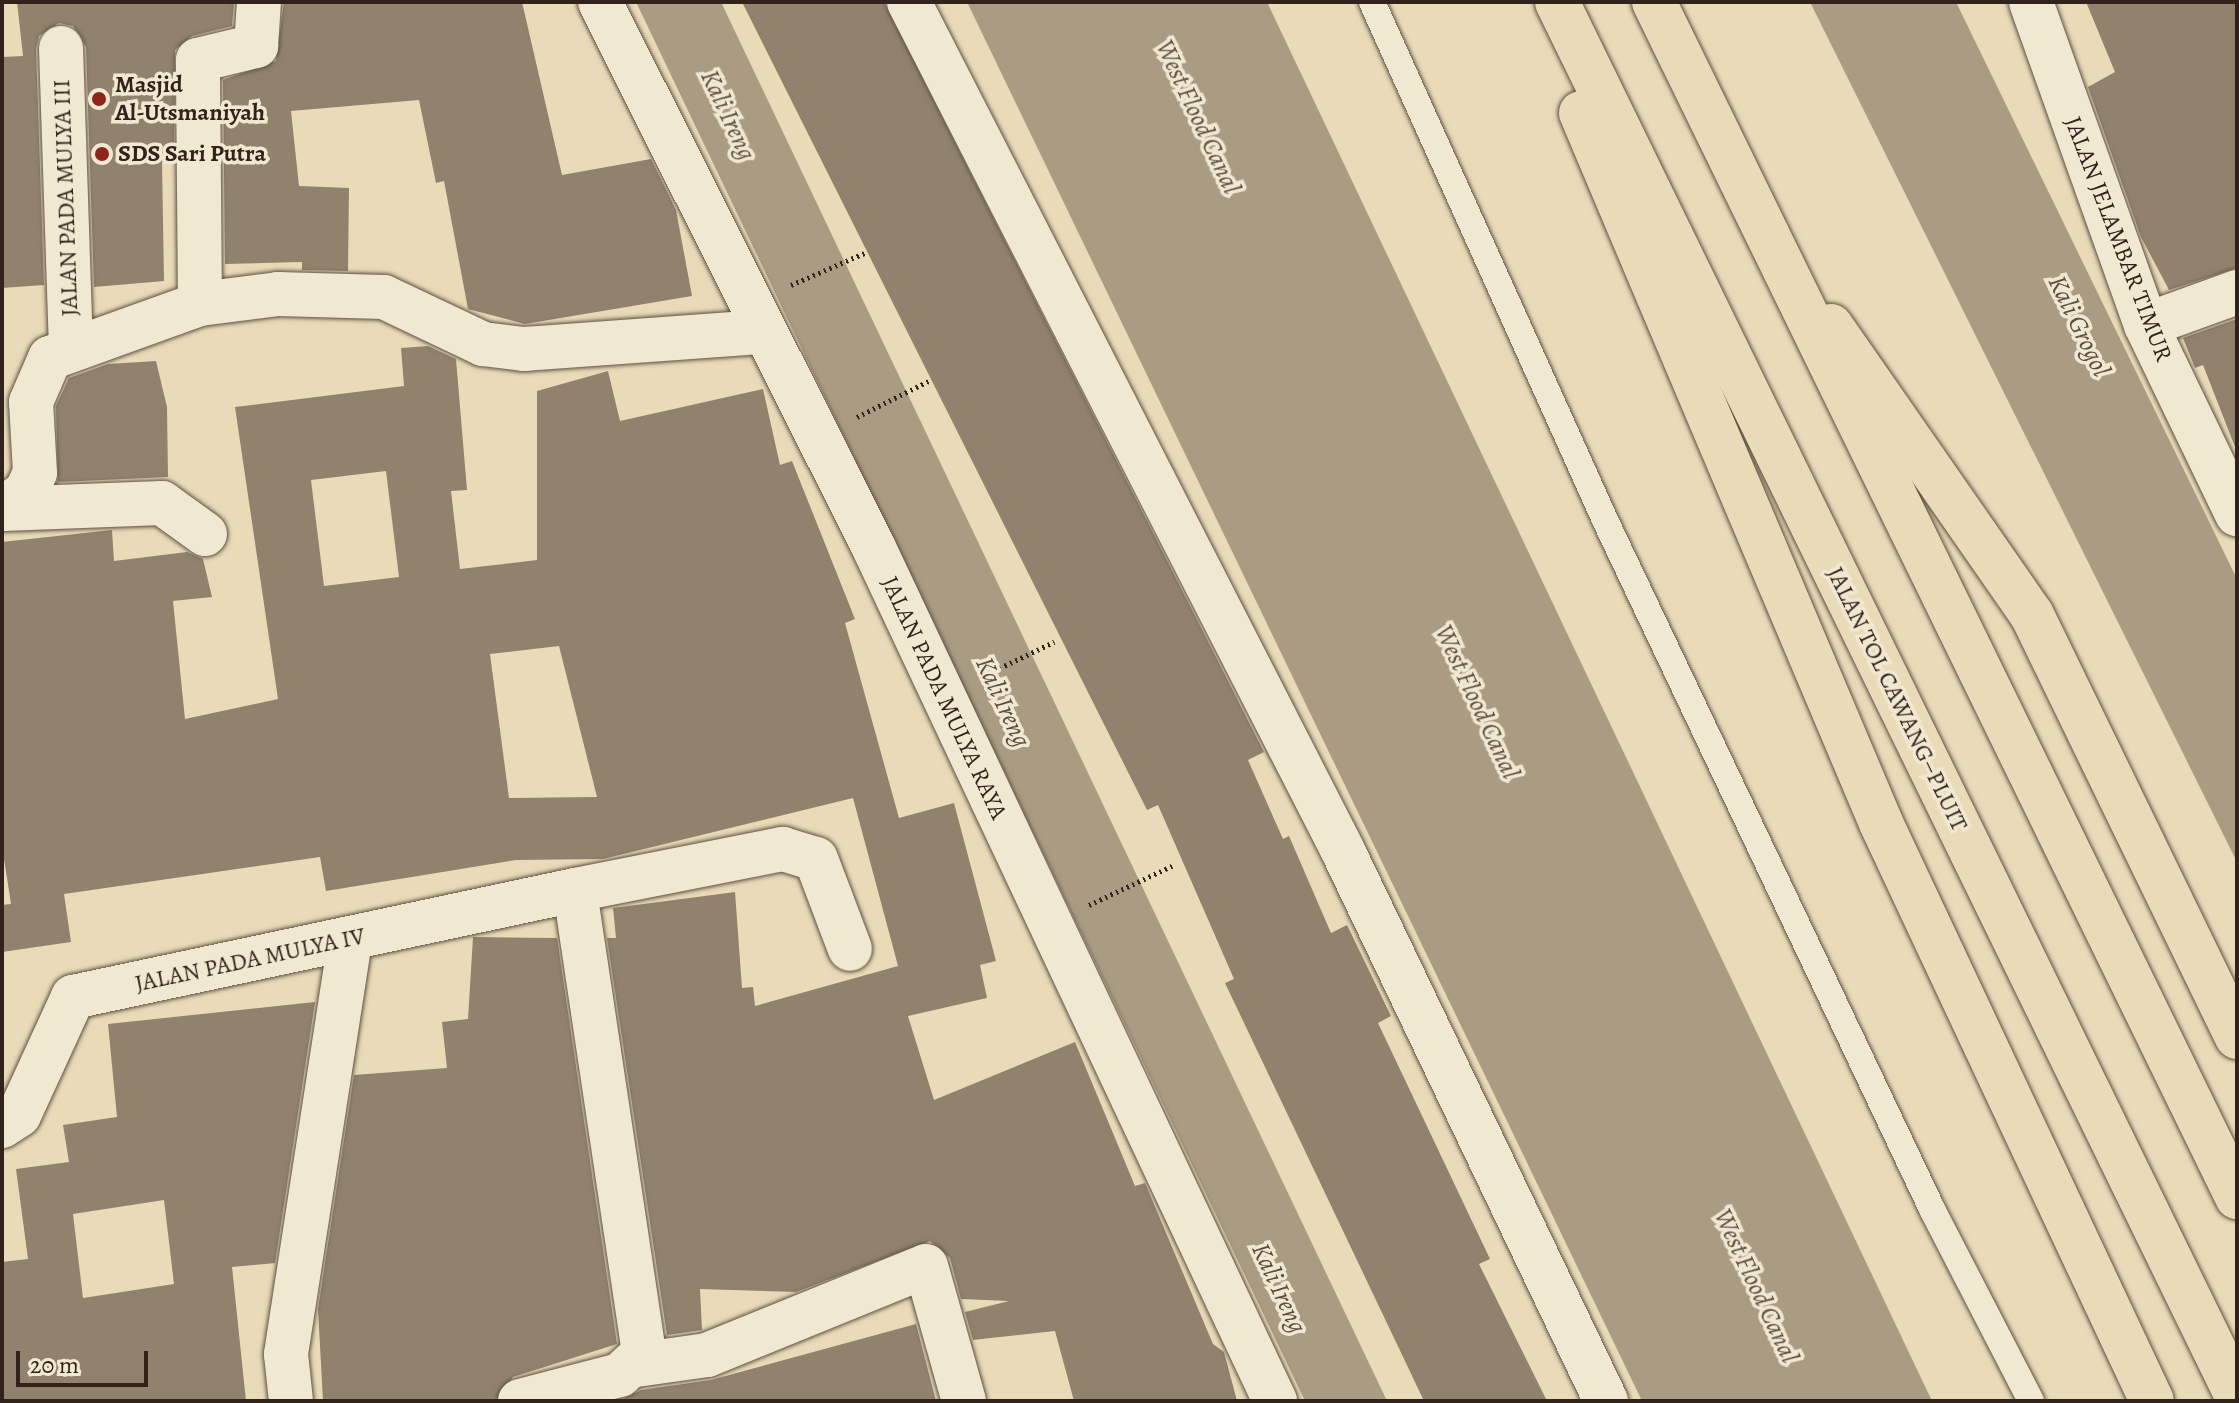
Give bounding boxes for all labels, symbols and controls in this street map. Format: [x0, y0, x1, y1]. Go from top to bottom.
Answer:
water label: West Flood Canal [1149, 35, 1247, 199]
water label: Kali Ireng [694, 65, 762, 165]
place label: Masjid Al-Utsmaniyah [115, 71, 265, 127]
street label: JALAN PADA MULYA III [47, 79, 85, 317]
marker: Masjid Al-Utsmaniyah [90, 90, 108, 108]
street label: JALAN JELAMBAR TIMUR [2058, 112, 2178, 366]
place label: SDS Sari Putra [118, 140, 266, 168]
marker: SDS Sari Putra [93, 145, 111, 163]
water label: Kali Grogol [2041, 270, 2117, 382]
street label: JALAN TOL CAWANG–PLUIT [1820, 562, 1974, 836]
street label: JALAN PADA MULYA RAYA [875, 572, 1013, 824]
water label: West Flood Canal [1428, 620, 1526, 784]
water label: Kali Ireng [969, 652, 1037, 752]
street label: JALAN PADA MULYA IV [132, 922, 368, 998]
water label: West Flood Canal [1707, 1204, 1805, 1368]
water label: Kali Ireng [1245, 1238, 1313, 1338]
scale bar [20, 1335, 152, 1385]
text: 20 m [30, 1349, 79, 1381]

